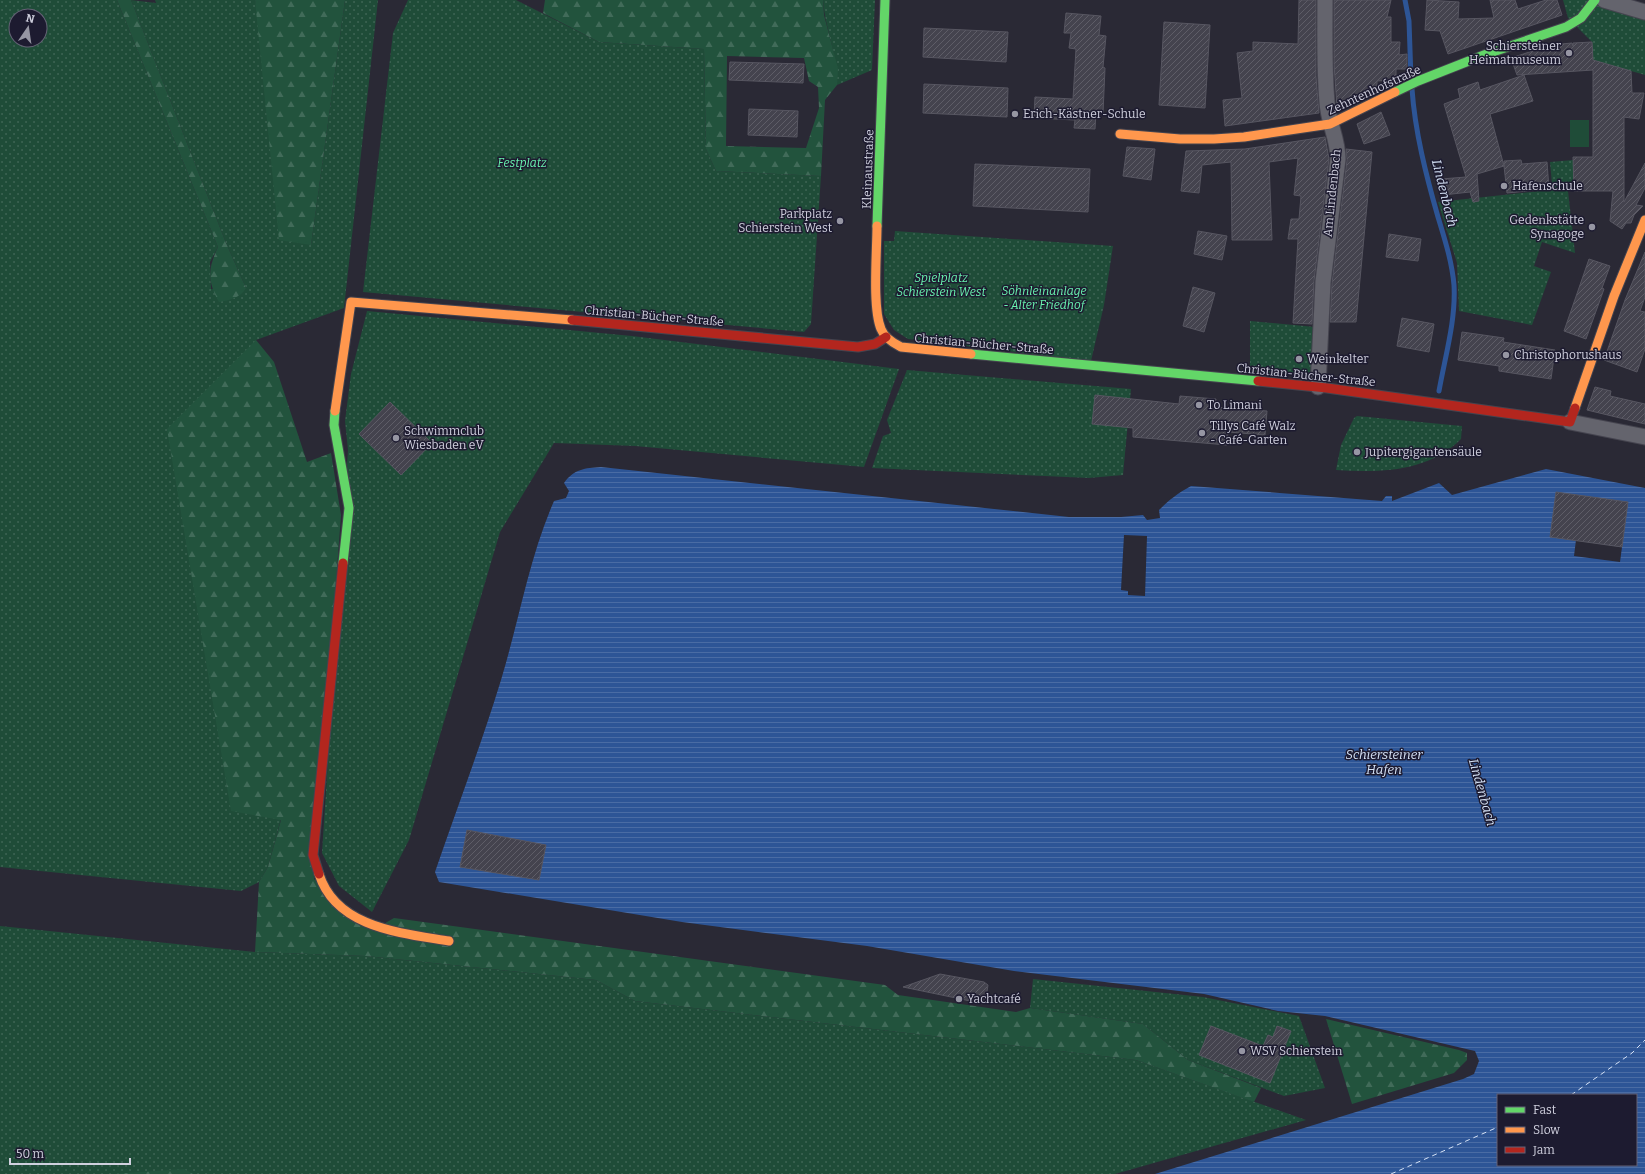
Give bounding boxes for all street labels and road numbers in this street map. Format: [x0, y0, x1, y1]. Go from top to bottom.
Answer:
street label: Zehntenhofstraße [1325, 62, 1423, 118]
street label: Kleinaustraße [860, 129, 876, 209]
street label: Am Lindenbach [1320, 148, 1344, 237]
street label: Christian-Bücher-Straße [584, 303, 724, 329]
street label: Christian-Bücher-Straße [914, 331, 1054, 357]
street label: Christian-Bücher-Straße [1236, 361, 1376, 389]

